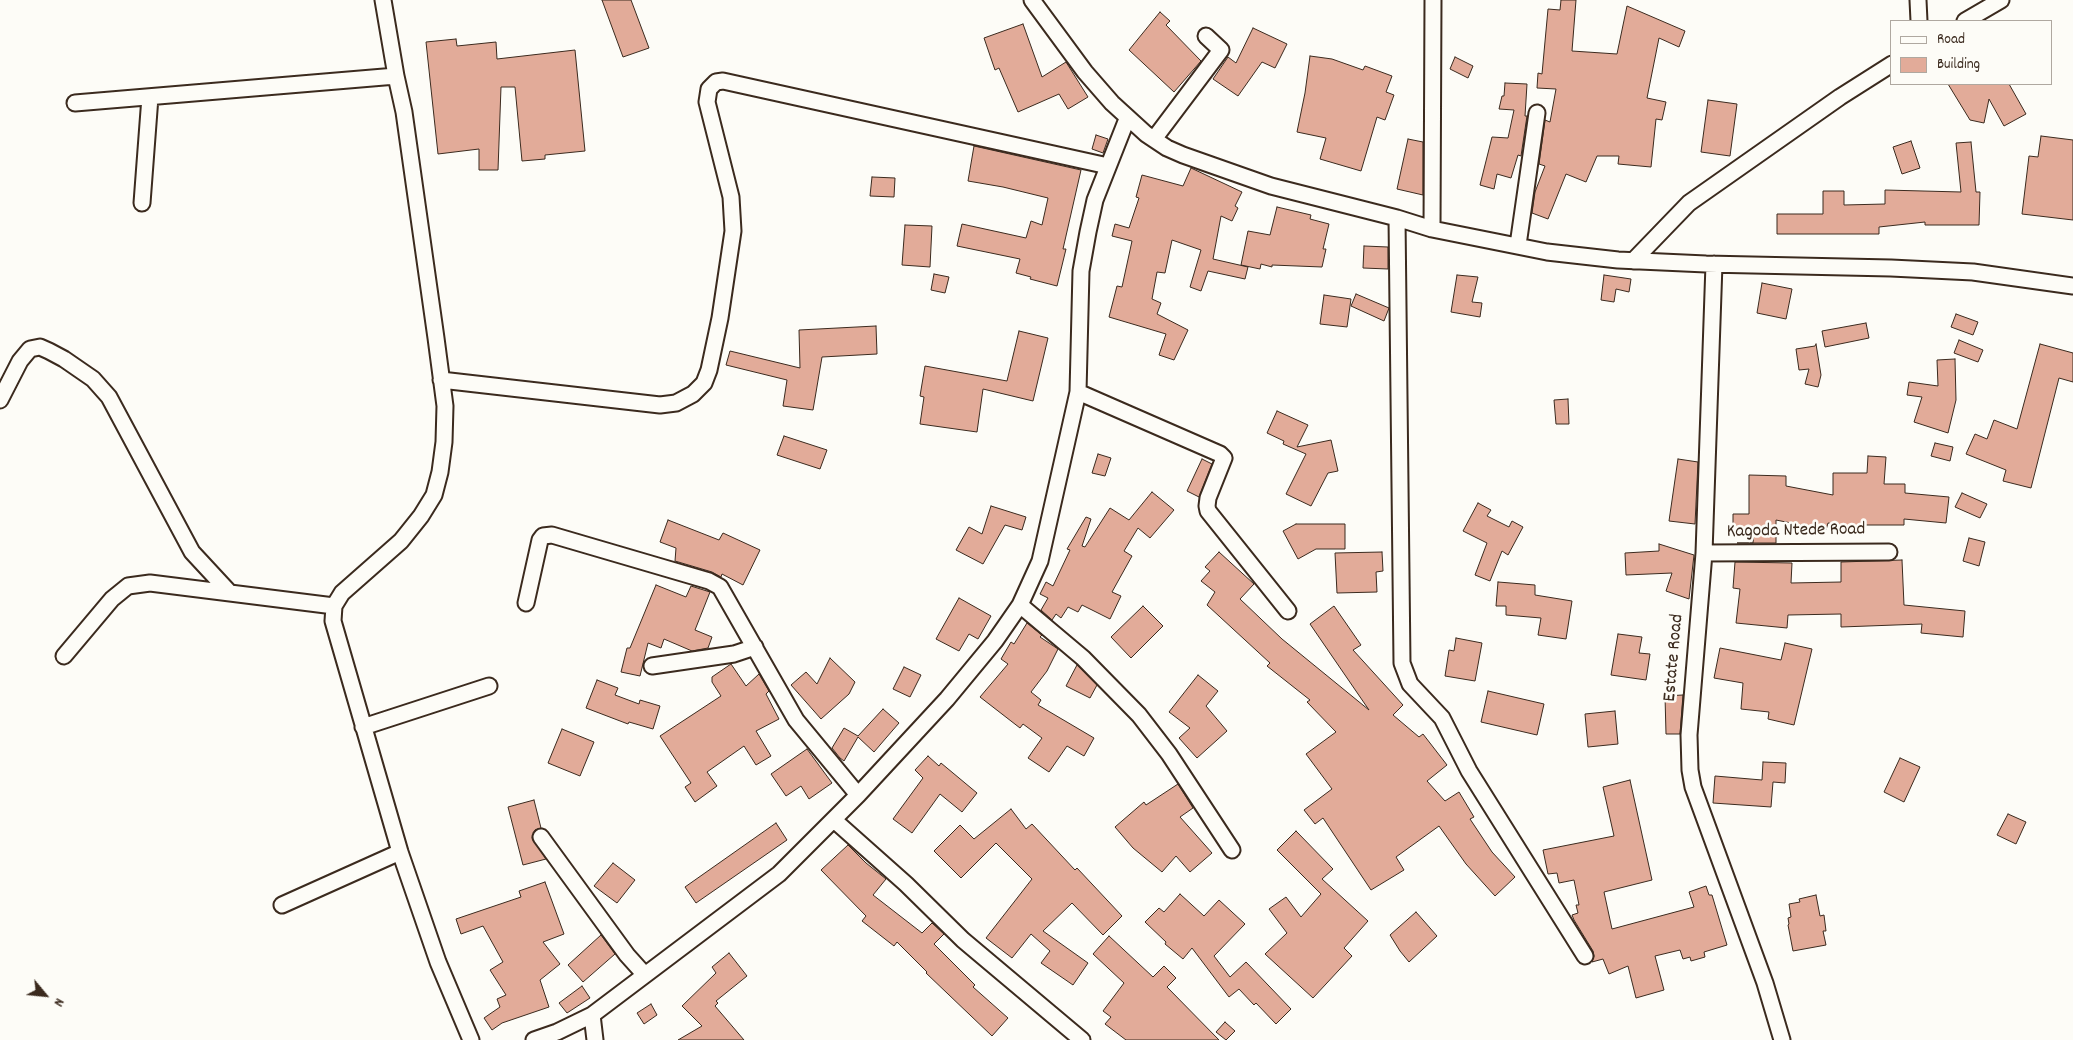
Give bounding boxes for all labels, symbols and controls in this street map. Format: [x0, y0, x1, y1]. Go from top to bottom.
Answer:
legend [1890, 20, 2053, 85]
text: Road [1937, 29, 1965, 51]
text: Building [1937, 54, 1980, 76]
street label: Kagoda Ntede Road [1727, 519, 1865, 545]
street label: Estate Road [1660, 613, 1690, 703]
north arrow [20, 970, 70, 1020]
text: N [48, 994, 69, 1010]

